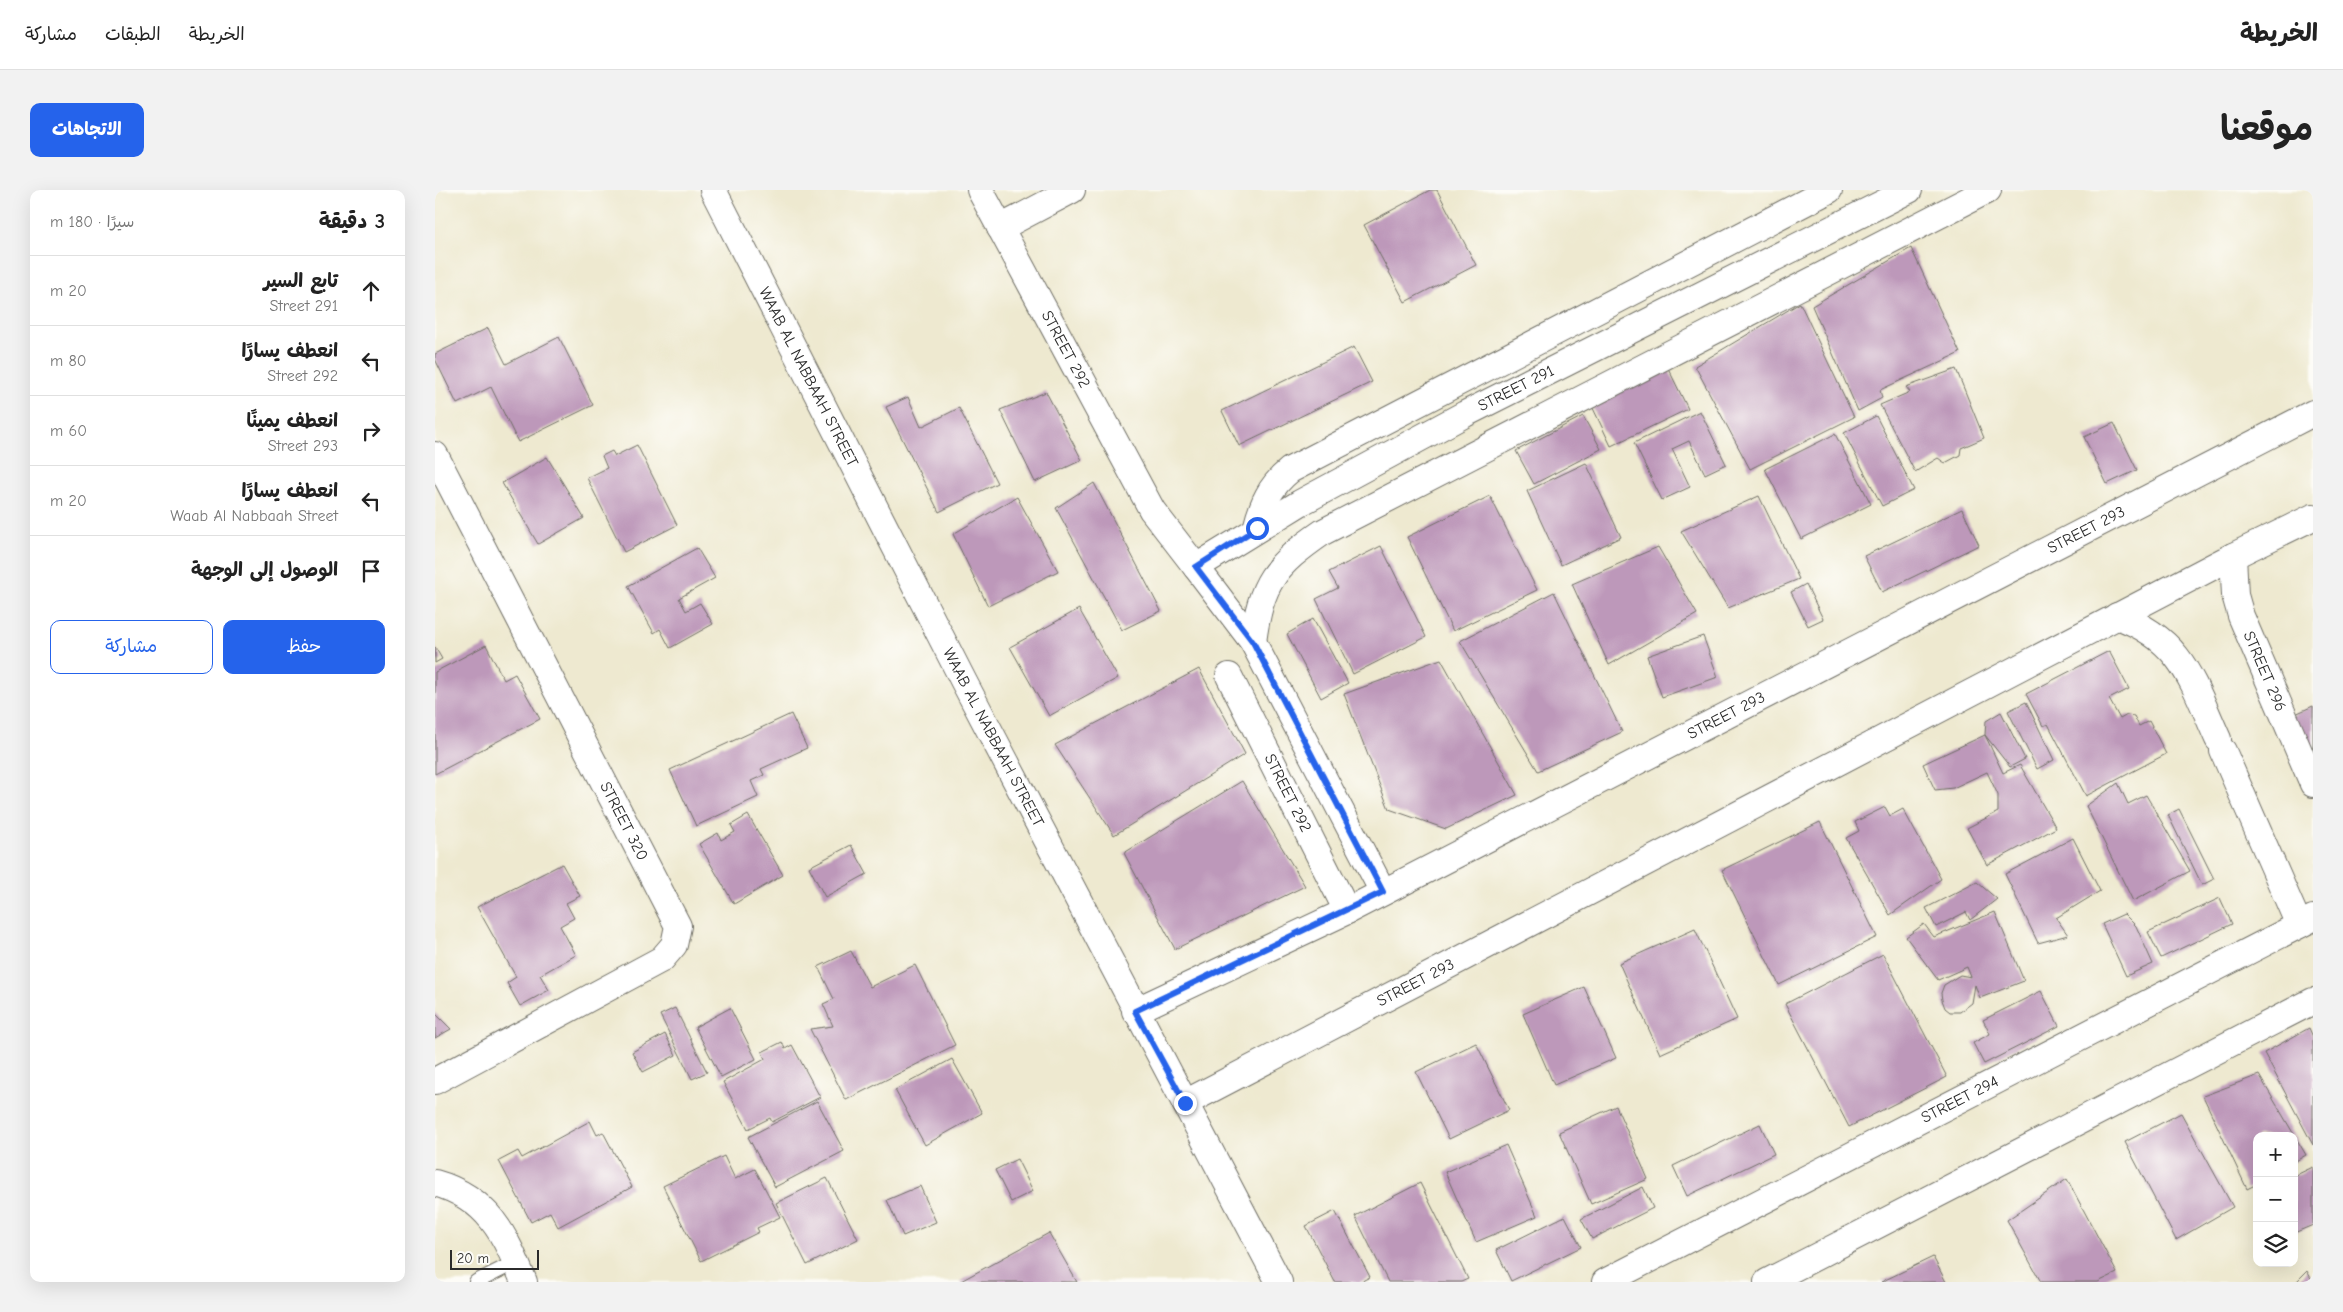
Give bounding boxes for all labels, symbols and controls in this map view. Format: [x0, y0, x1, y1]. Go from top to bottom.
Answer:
text: الخريطة [2240, 19, 2318, 47]
text: مشاركة [25, 24, 77, 45]
text: الطبقات [105, 24, 161, 45]
text: الخريطة [189, 24, 245, 45]
button: الاتجاهات [30, 103, 144, 157]
text: موقعنا [2220, 108, 2313, 149]
text: 3 دقيقة [319, 209, 385, 233]
text: سيرًا · 180 m [50, 213, 134, 231]
text: تابع السير [264, 270, 338, 292]
icon: ahead [357, 277, 385, 305]
text: 20 m [50, 282, 87, 300]
street label: WAAB AL NABBAAH STREET [755, 284, 862, 470]
text: Street 291 [269, 297, 338, 315]
street label: STREET 292 [1038, 308, 1094, 391]
text: انعطف يسارًا [241, 340, 338, 362]
icon: left [357, 347, 385, 375]
text: 80 m [50, 352, 87, 370]
street label: STREET 291 [1475, 362, 1557, 415]
text: Street 292 [267, 367, 338, 385]
text: انعطف يمينًا [246, 410, 338, 432]
icon: right [357, 417, 385, 445]
text: 60 m [50, 422, 87, 440]
text: Street 293 [268, 437, 338, 455]
text: انعطف يسارًا [241, 480, 338, 502]
icon: left [357, 487, 385, 515]
text: 20 m [50, 492, 87, 510]
street label: STREET 293 [2044, 503, 2128, 557]
text: Waab Al Nabbaah Street [170, 507, 338, 525]
route start [1246, 517, 1269, 540]
icon: arrive [357, 557, 385, 585]
text: الوصول إلى الوجهة [191, 559, 338, 581]
button: مشاركة [50, 620, 213, 674]
button: حفظ [223, 620, 385, 674]
street label: STREET 296 [2240, 628, 2290, 714]
street label: WAAB AL NABBAAH STREET [939, 645, 1048, 830]
street label: STREET 293 [1684, 688, 1768, 743]
street label: STREET 292 [1261, 751, 1315, 835]
street label: STREET 320 [596, 779, 652, 863]
street label: STREET 293 [1374, 955, 1457, 1010]
street label: STREET 294 [1918, 1072, 2001, 1127]
route end [1174, 1092, 1197, 1115]
map controls [2253, 1132, 2298, 1267]
button: + [2253, 1132, 2298, 1177]
button: − [2253, 1177, 2298, 1222]
button: layers [2253, 1222, 2298, 1267]
scale bar [450, 1247, 539, 1270]
text: 20 m [457, 1250, 489, 1267]

